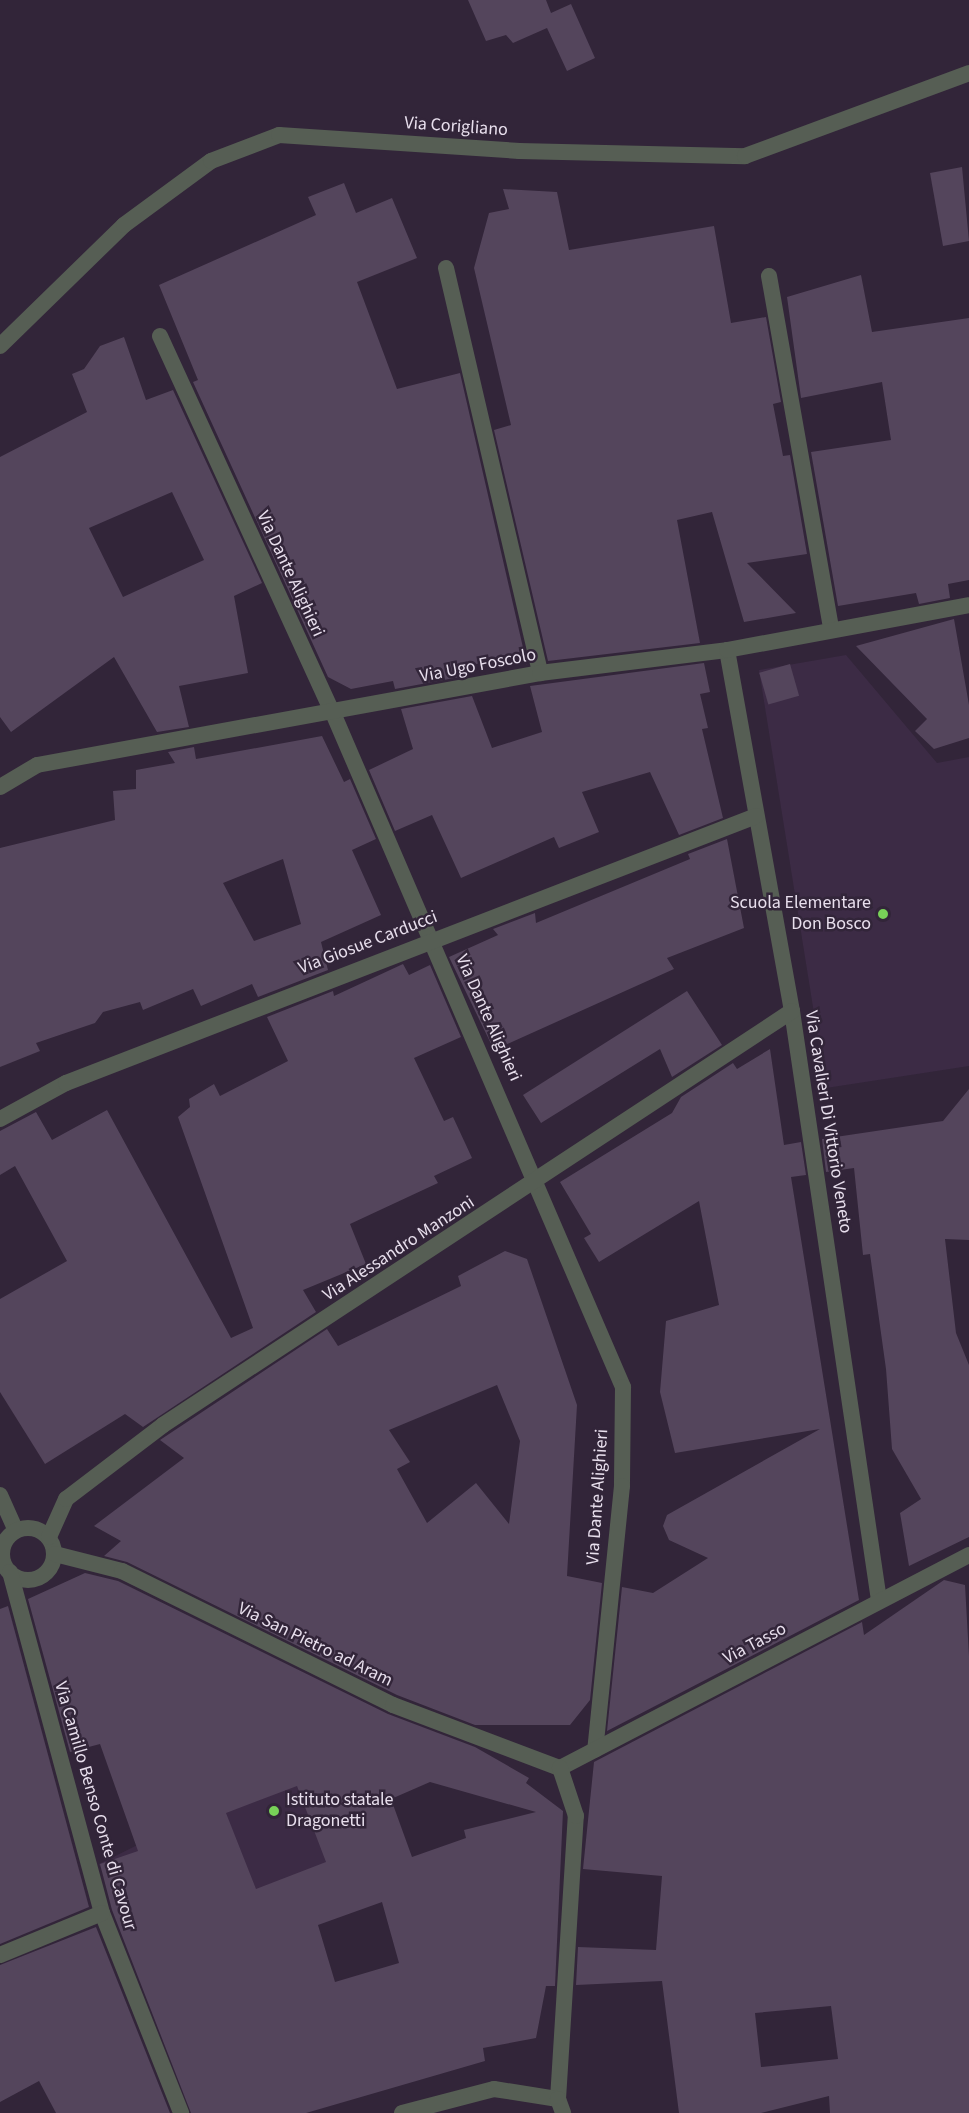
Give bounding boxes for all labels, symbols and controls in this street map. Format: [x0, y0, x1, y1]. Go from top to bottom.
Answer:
street label: Via Corigliano [403, 113, 509, 141]
street label: Via Dante Alighieri [251, 508, 329, 640]
street label: Via Ugo Foscolo [418, 644, 538, 688]
place label: Scuola Elementare Don Bosco [730, 893, 871, 936]
street label: Via Giosue Carducci [295, 907, 441, 979]
marker: Scuola Elementare Don Bosco [876, 907, 890, 921]
street label: Via Dante Alighieri [450, 951, 526, 1085]
street label: Via Cavalieri Di Vittorio Veneto [800, 1009, 856, 1235]
street label: Via Alessandro Manzoni [319, 1192, 479, 1306]
street label: Via Dante Alighieri [582, 1428, 614, 1566]
street label: Via San Pietro ad Aram [234, 1598, 396, 1692]
street label: Via Tasso [720, 1618, 790, 1670]
street label: Via Camillo Benso Conte di Cavour [49, 1679, 141, 1933]
place label: Istituto statale Dragonetti [286, 1790, 393, 1832]
marker: Istituto statale Dragonetti [267, 1804, 281, 1818]

